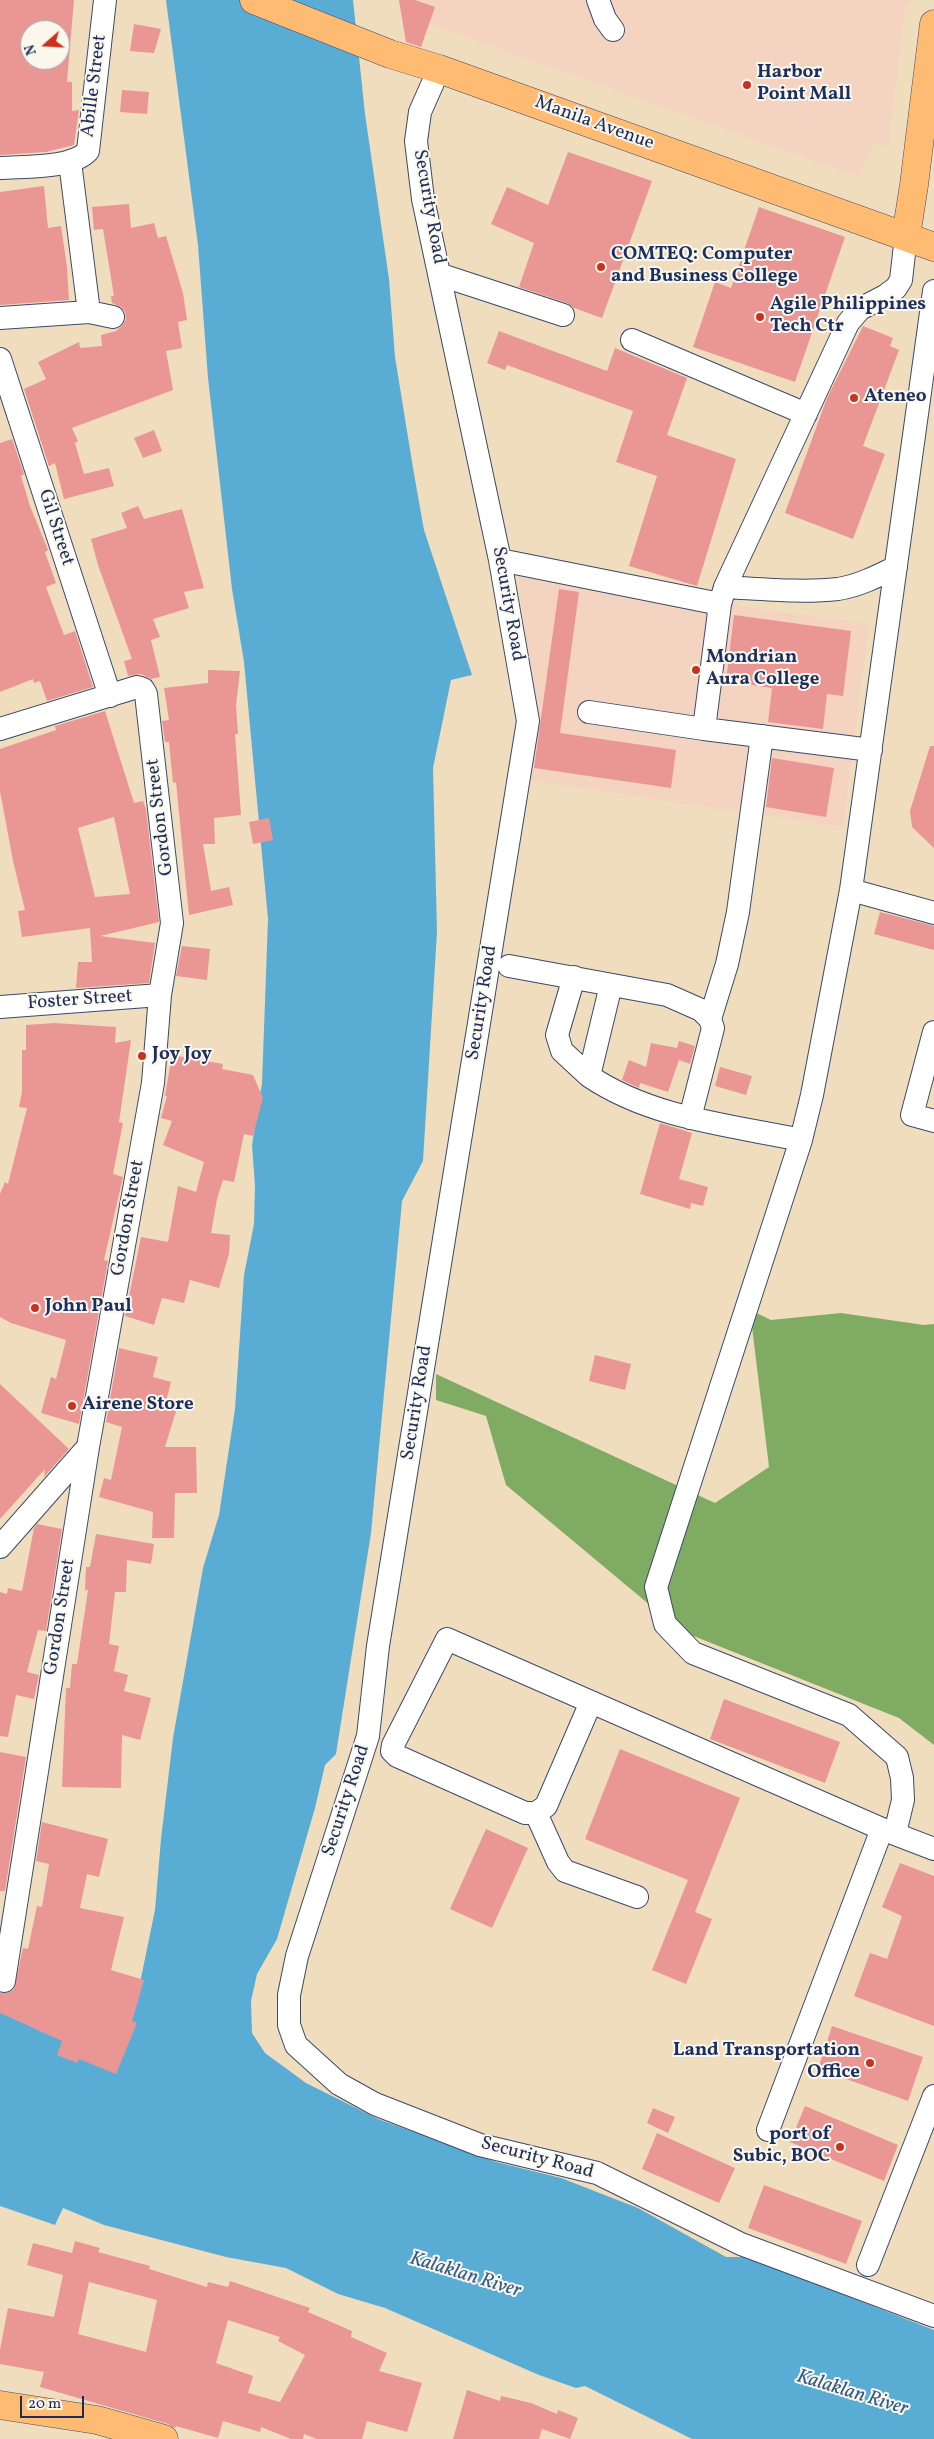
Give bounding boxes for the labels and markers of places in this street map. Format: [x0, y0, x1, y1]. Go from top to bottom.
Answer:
place label: Harbor Point Mall [757, 63, 851, 107]
marker: Harbor Point Mall [741, 79, 753, 91]
place label: COMTEQ: Computer and Business College [611, 245, 798, 289]
marker: COMTEQ: Computer and Business College [595, 261, 607, 273]
place label: Agile Philippines Tech Ctr [770, 295, 926, 339]
marker: Agile Philippines Tech Ctr [754, 311, 766, 323]
place label: Ateneo [864, 387, 927, 409]
marker: Ateneo [848, 392, 860, 404]
place label: Mondrian Aura College [706, 648, 819, 692]
marker: Mondrian Aura College [690, 664, 702, 676]
place label: Joy Joy [152, 1045, 212, 1067]
marker: Joy Joy [136, 1050, 148, 1062]
place label: John Paul [45, 1297, 132, 1319]
marker: John Paul [29, 1302, 41, 1314]
place label: Airene Store [82, 1395, 194, 1417]
marker: Airene Store [66, 1400, 78, 1412]
place label: Land Transportation Office [673, 2041, 860, 2085]
marker: Land Transportation Office [864, 2057, 876, 2069]
place label: port of Subic, BOC [733, 2125, 830, 2169]
marker: port of Subic, BOC [834, 2141, 846, 2153]

